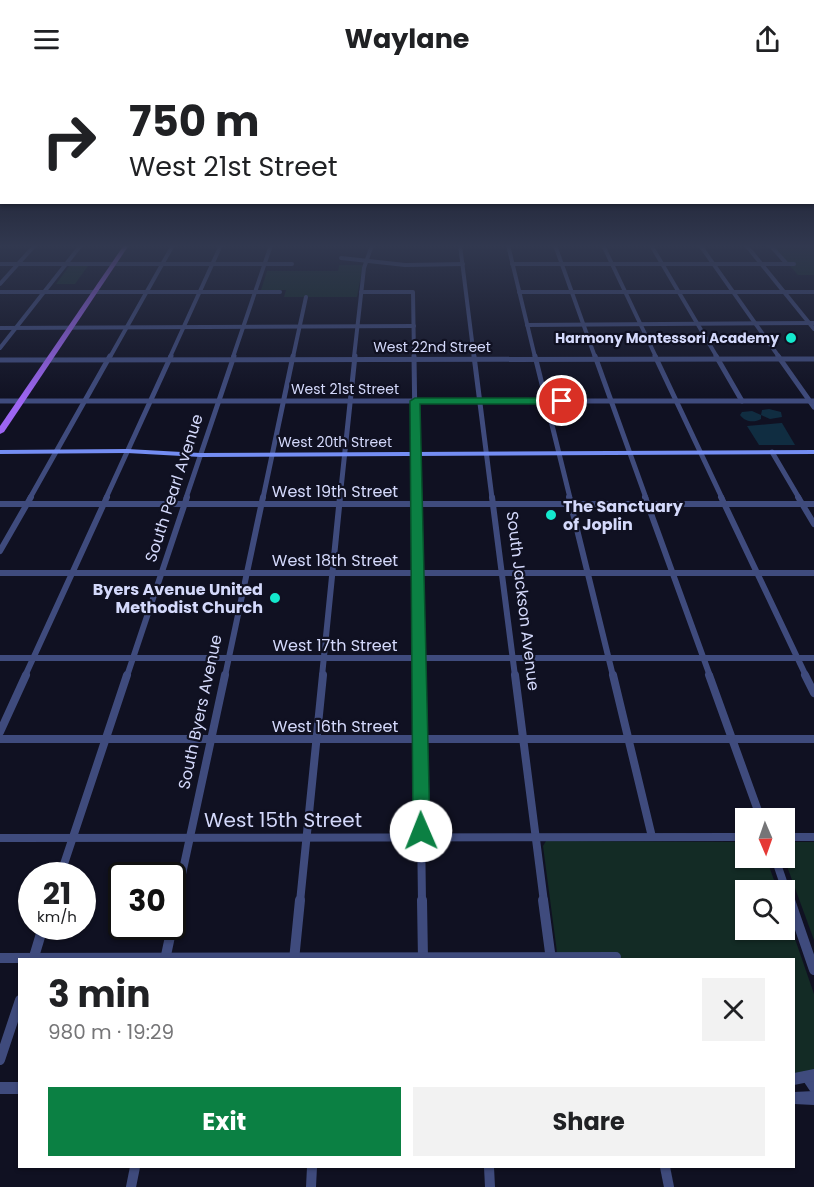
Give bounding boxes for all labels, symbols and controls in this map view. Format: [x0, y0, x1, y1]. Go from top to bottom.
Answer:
text: Waylane [345, 20, 469, 57]
icon: menu [30, 23, 63, 56]
icon: share [751, 23, 784, 56]
text: 750 m [129, 92, 260, 151]
icon: right [30, 102, 108, 180]
text: West 21st Street [129, 148, 338, 185]
place label: Harmony Montessori Academy [555, 328, 779, 348]
marker: Harmony Montessori Academy [784, 331, 798, 345]
street label: West 22nd Street [373, 337, 491, 357]
pin [536, 375, 587, 426]
street label: West 21st Street [291, 379, 399, 399]
icon: arrive [545, 384, 578, 417]
street label: South Pearl Avenue [139, 411, 209, 565]
street label: West 20th Street [278, 432, 392, 452]
street label: West 19th Street [272, 480, 398, 503]
place label: The Sanctuary of Joplin [563, 495, 684, 536]
marker: The Sanctuary of Joplin [544, 508, 558, 522]
street label: South Jackson Avenue [501, 510, 545, 692]
street label: West 18th Street [272, 549, 398, 572]
place label: Byers Avenue United Methodist Church [93, 578, 263, 619]
marker: Byers Avenue United Methodist Church [268, 591, 282, 605]
street label: South Byers Avenue [172, 632, 228, 791]
street label: West 17th Street [272, 634, 398, 657]
street label: West 16th Street [272, 715, 398, 738]
position arrow [389, 799, 453, 863]
street label: West 15th Street [204, 806, 362, 834]
north arrow [735, 808, 795, 868]
map controls [735, 808, 795, 940]
speed limit sign: 30 [108, 862, 186, 940]
text: 21 [43, 872, 71, 915]
button: search [735, 880, 795, 940]
text: km/h [37, 906, 77, 927]
text: 3 min [48, 969, 150, 1020]
button: close [702, 978, 765, 1041]
text: 980 m · 19:29 [48, 1018, 174, 1046]
button: Exit [48, 1087, 401, 1156]
button: Share [413, 1087, 765, 1156]

